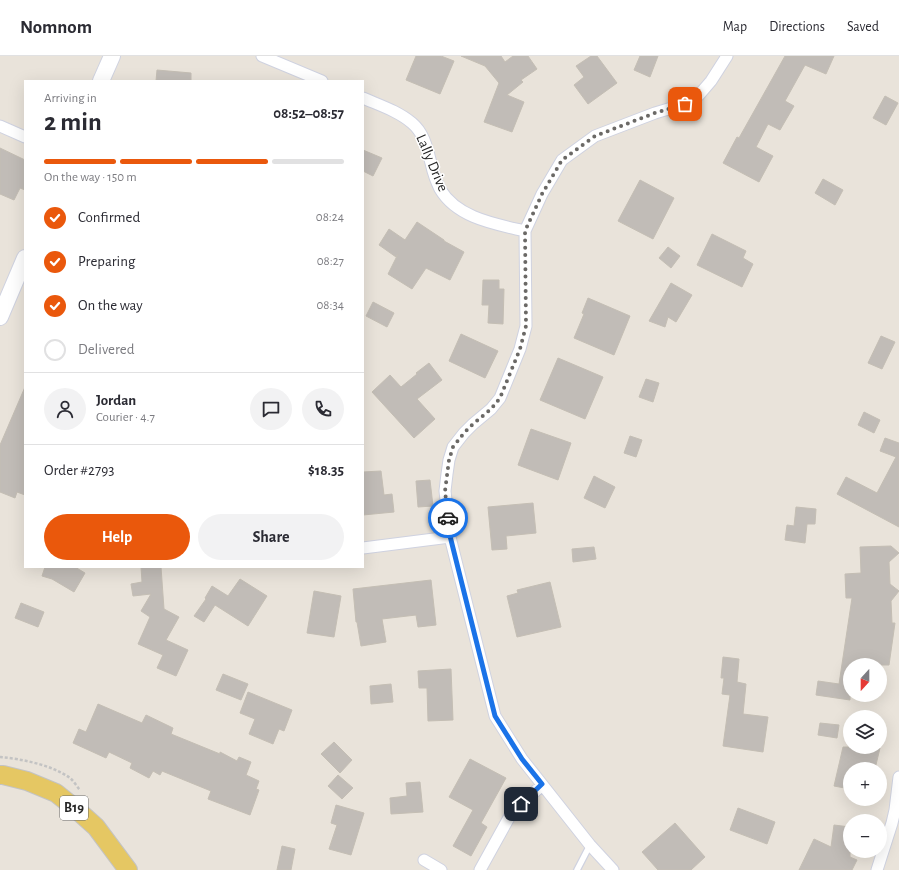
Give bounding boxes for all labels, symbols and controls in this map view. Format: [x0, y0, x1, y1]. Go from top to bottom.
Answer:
text: Nomnom [20, 18, 92, 37]
text: Map [723, 20, 747, 34]
text: Directions [769, 20, 825, 34]
text: Saved [847, 20, 879, 34]
pin [668, 87, 702, 121]
text: Arriving in [44, 92, 97, 105]
icon: bag [674, 93, 696, 115]
text: 08:52–08:57 [273, 106, 344, 121]
text: 2 min [44, 109, 102, 135]
street label: Lally Drive [413, 132, 451, 194]
text: On the way · 150 m [44, 171, 137, 184]
icon: check [44, 207, 66, 229]
text: Confirmed [78, 210, 140, 225]
text: 08:24 [316, 211, 344, 224]
icon: check [44, 251, 66, 273]
text: Preparing [78, 254, 135, 269]
text: 08:27 [317, 255, 344, 268]
icon: check [44, 295, 66, 317]
text: On the way [78, 298, 143, 313]
text: 08:34 [316, 299, 344, 312]
text: Delivered [78, 342, 135, 357]
button: person [44, 388, 86, 430]
button: chat [250, 388, 292, 430]
button: phone [302, 388, 344, 430]
text: Jordan [96, 393, 136, 408]
text: Courier · 4.7 [96, 411, 155, 424]
text: Order #2793 [44, 463, 114, 478]
text: $18.35 [308, 463, 344, 478]
courier [428, 498, 468, 538]
icon: car [437, 507, 459, 529]
button: Help [44, 514, 190, 560]
button: Share [198, 514, 344, 560]
north arrow [843, 658, 887, 702]
map controls [843, 658, 887, 858]
button: layers [843, 710, 887, 754]
button: + [843, 762, 887, 806]
pin [504, 787, 538, 821]
icon: home [510, 793, 532, 815]
road number: B19 [60, 796, 88, 820]
button: − [843, 814, 887, 858]

